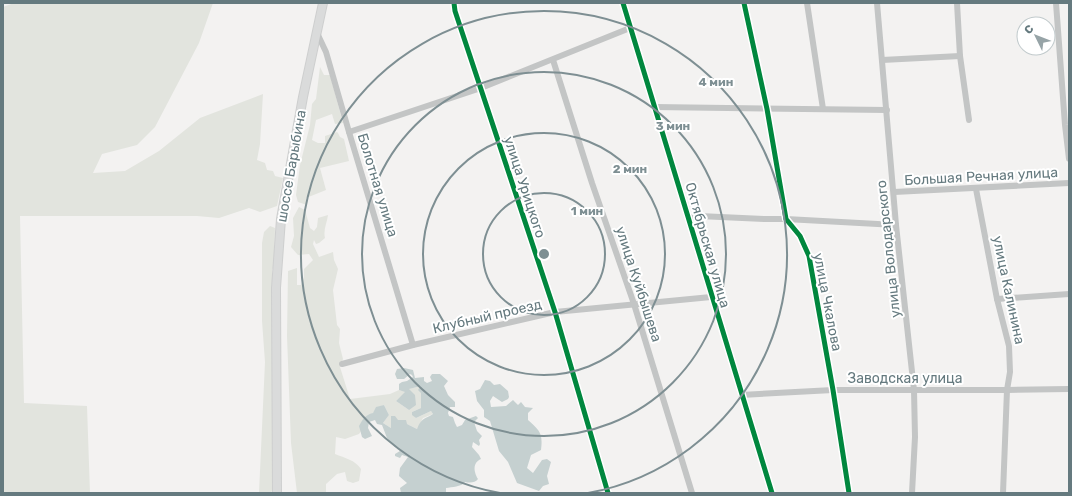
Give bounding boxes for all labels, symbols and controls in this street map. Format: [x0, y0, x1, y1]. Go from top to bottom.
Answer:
north arrow [1016, 16, 1056, 56]
text: С [1022, 22, 1037, 37]
text: 4 мин [699, 75, 733, 89]
street label: шоссе Барыбина [273, 109, 310, 224]
text: 3 мин [656, 119, 690, 133]
street label: Болотная улица [354, 131, 401, 239]
street label: улица Урицкого [500, 134, 549, 240]
text: 2 мин [613, 162, 647, 176]
street label: Большая Речная улица [904, 164, 1058, 189]
street label: улица Володарского [873, 179, 904, 319]
street label: Октябрьская улица [681, 181, 734, 310]
text: 1 мин [571, 204, 603, 218]
street label: улица Куйбышева [612, 224, 665, 344]
street label: улица Калинина [989, 234, 1028, 346]
centre of rings [537, 247, 551, 261]
street label: улица Чкалова [810, 251, 845, 353]
street label: Клубный проезд [431, 296, 543, 337]
street label: Заводская улица [848, 370, 963, 387]

